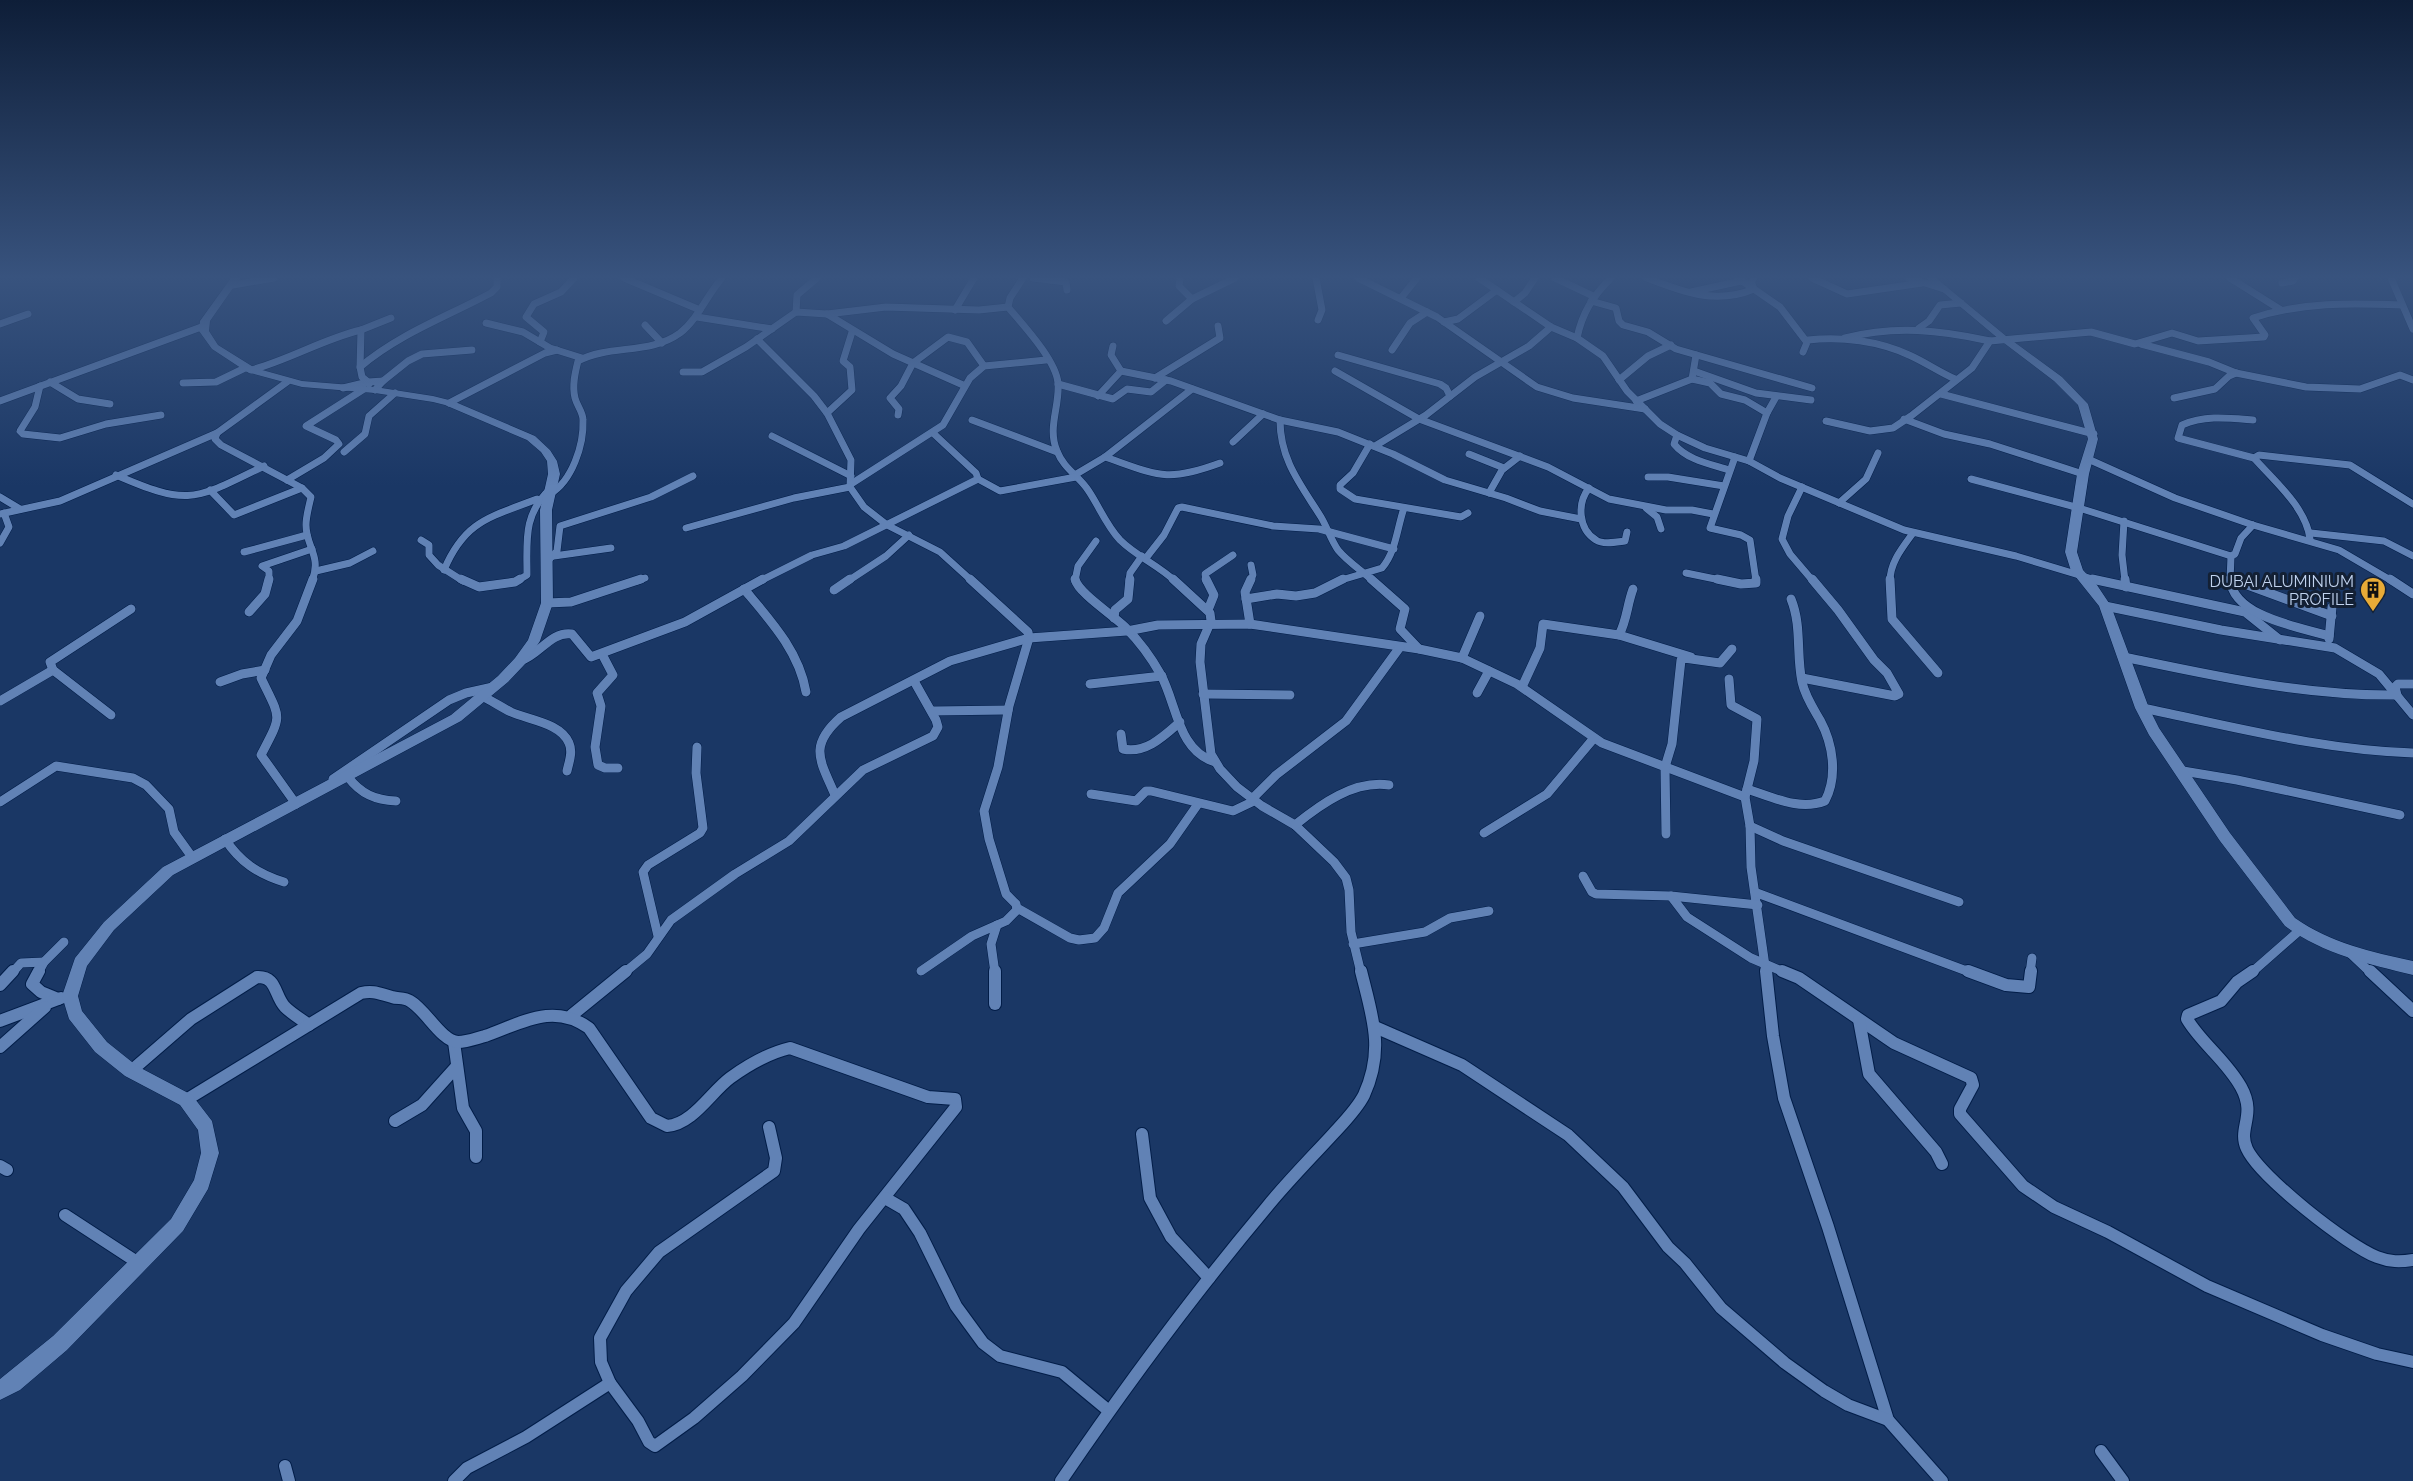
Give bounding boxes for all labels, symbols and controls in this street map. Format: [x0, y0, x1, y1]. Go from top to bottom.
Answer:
place label: DUBAI ALUMINIUM PROFILE [2210, 572, 2354, 609]
building icon: DUBAI ALUMINIUM PROFILE [2358, 575, 2388, 613]

